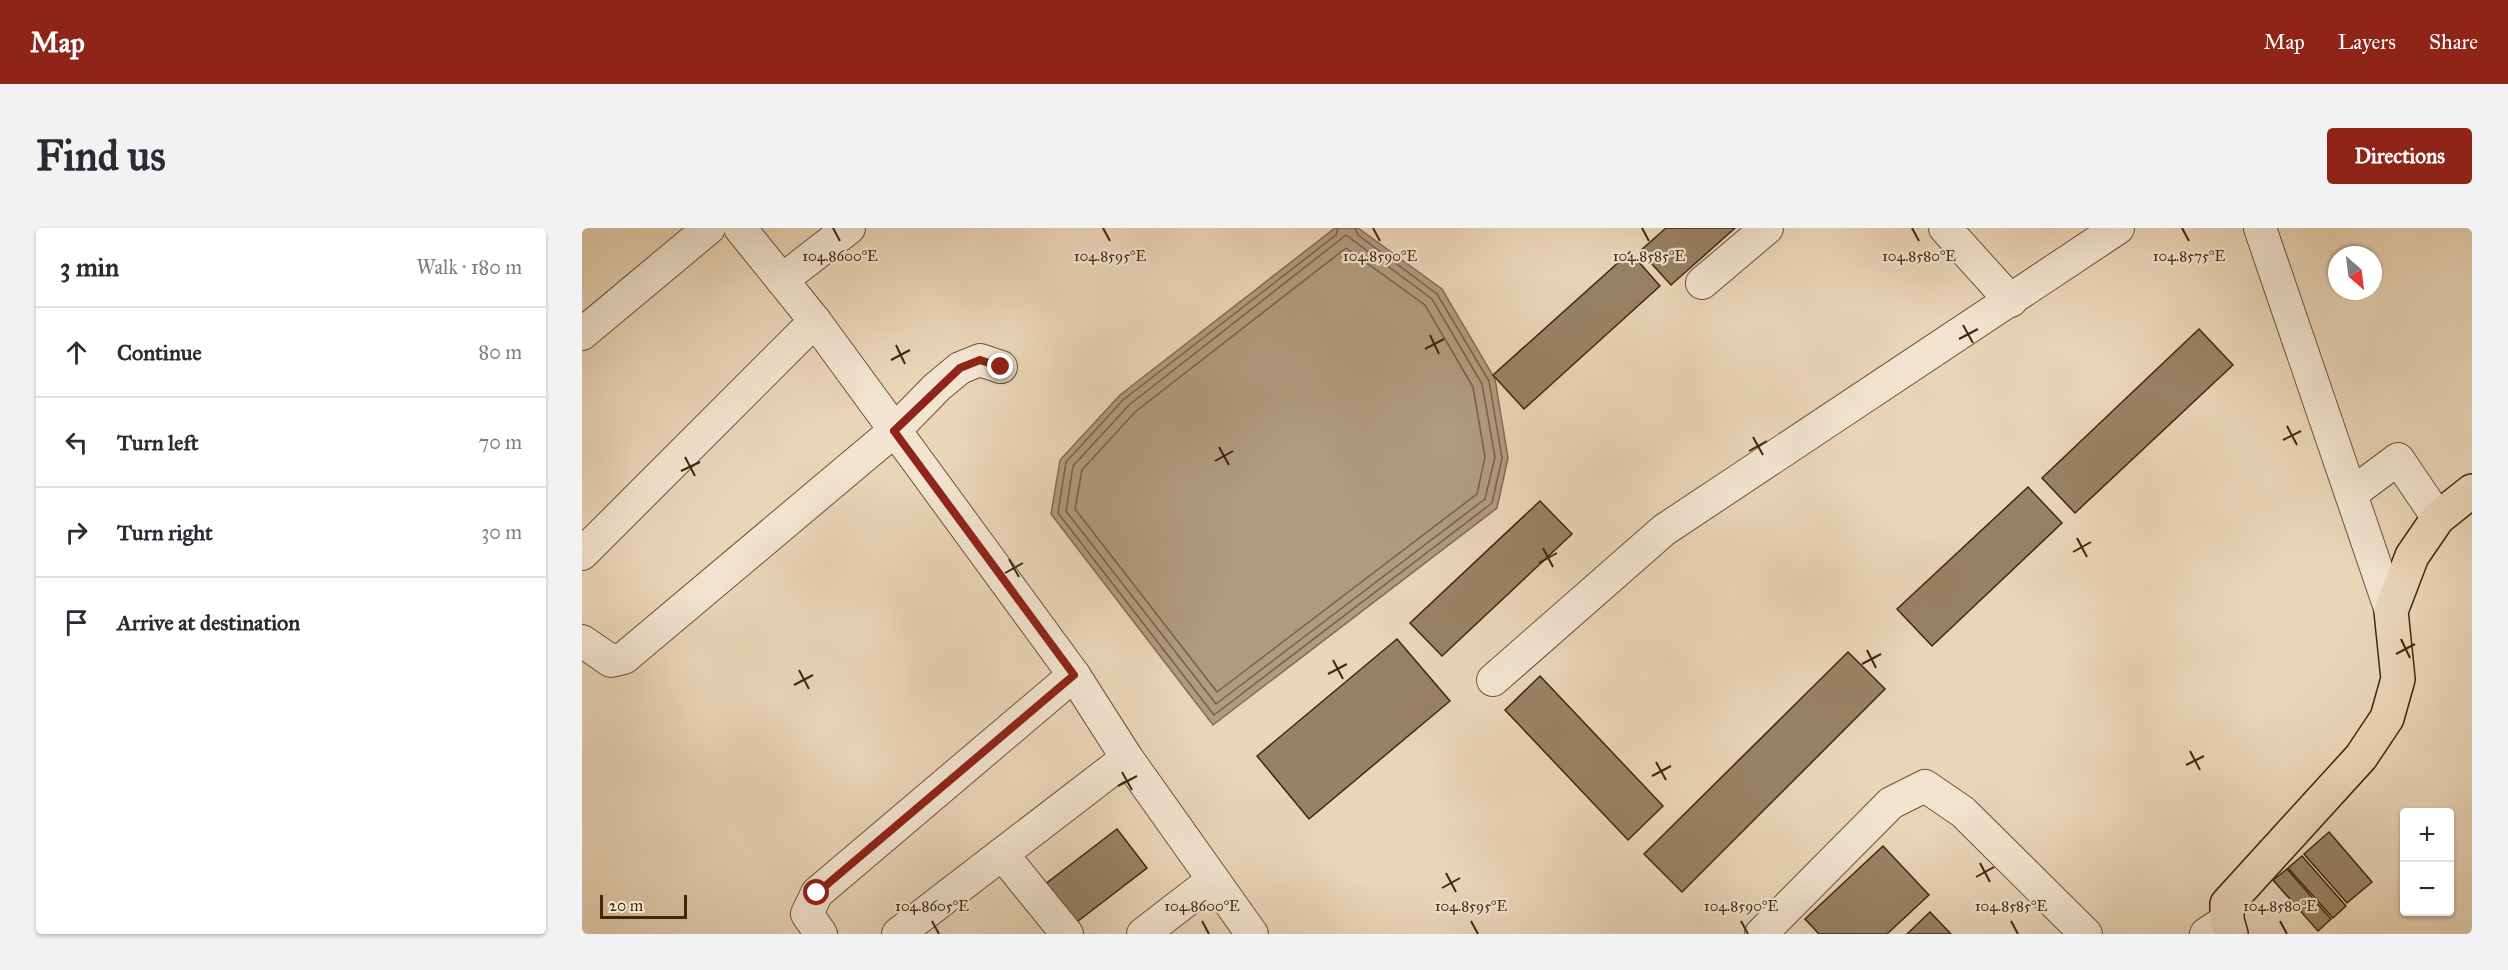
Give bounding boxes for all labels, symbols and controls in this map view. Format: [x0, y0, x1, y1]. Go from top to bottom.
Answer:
text: Map [30, 25, 85, 60]
text: Map [2264, 29, 2305, 55]
text: Layers [2338, 29, 2396, 55]
text: Share [2429, 29, 2478, 55]
button: Directions [2327, 128, 2472, 184]
text: Find us [36, 130, 166, 182]
north arrow [2328, 246, 2382, 300]
text: 104.8600°E [802, 247, 878, 265]
text: 104.8595°E [1074, 247, 1147, 265]
text: 104.8590°E [1343, 247, 1417, 265]
text: 104.8585°E [1613, 247, 1685, 265]
text: 104.8580°E [1882, 247, 1956, 265]
text: 104.8575°E [2153, 247, 2226, 265]
text: 3 min [60, 251, 119, 283]
text: Walk · 180 m [417, 255, 522, 279]
icon: ahead [60, 336, 93, 369]
text: Continue [117, 339, 202, 366]
text: 80 m [479, 340, 522, 364]
route end [987, 353, 1013, 379]
icon: left [60, 426, 93, 459]
text: Turn left [117, 429, 199, 456]
text: 70 m [479, 430, 522, 454]
icon: right [60, 516, 93, 549]
text: Turn right [117, 519, 213, 546]
text: 30 m [481, 520, 522, 544]
icon: arrive [60, 606, 93, 639]
text: Arrive at destination [117, 609, 300, 636]
map controls [2400, 808, 2454, 916]
button: + [2400, 808, 2454, 862]
button: − [2400, 862, 2454, 916]
route start [803, 879, 829, 905]
scale bar [600, 892, 687, 920]
text: 20 m [609, 896, 643, 915]
text: 104.8605°E [895, 897, 969, 915]
text: 104.8600°E [1164, 897, 1240, 915]
text: 104.8595°E [1435, 897, 1508, 915]
text: 104.8590°E [1704, 897, 1778, 915]
text: 104.8585°E [1975, 897, 2047, 915]
text: 104.8580°E [2243, 897, 2317, 915]

